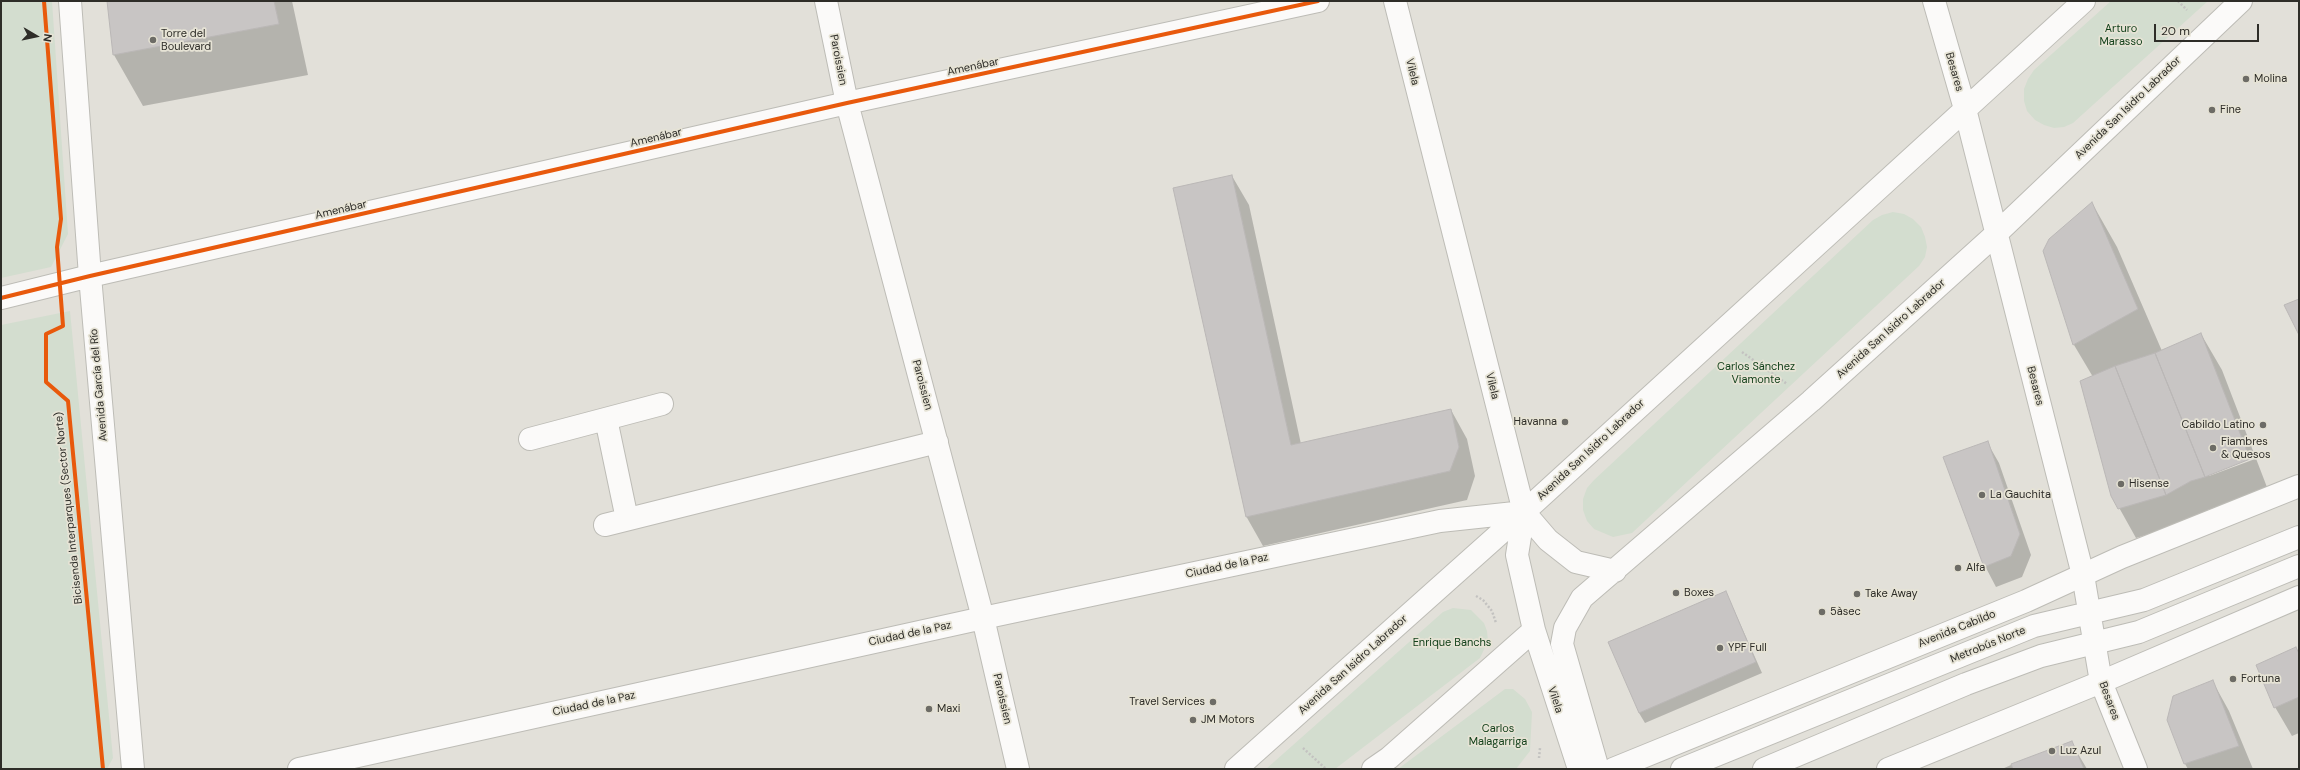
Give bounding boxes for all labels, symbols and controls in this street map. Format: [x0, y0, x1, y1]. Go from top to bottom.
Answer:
north arrow [16, 16, 56, 56]
scale bar [2156, 16, 2261, 42]
park label: Arturo Marasso [2100, 22, 2142, 48]
text: 20 m [2161, 23, 2190, 39]
place label: Torre del Boulevard [161, 27, 211, 53]
text: N [40, 33, 55, 43]
street label: Paroissien [827, 34, 849, 86]
marker: Torre del Boulevard [148, 35, 158, 45]
street label: Besares [1942, 51, 1966, 93]
street label: Avenida San Isidro Labrador [2072, 54, 2184, 162]
street label: Amenábar [946, 55, 1000, 79]
street label: Vilela [1402, 57, 1422, 87]
place label: Molina [2254, 72, 2287, 86]
marker: Molina [2241, 74, 2251, 84]
place label: Fine [2220, 103, 2241, 117]
marker: Fine [2207, 105, 2217, 115]
street label: Amenábar [629, 126, 683, 150]
street label: Amenábar [314, 198, 368, 222]
street label: Avenida San Isidro Labrador [1834, 277, 1948, 381]
street label: Avenida García del Río [87, 328, 111, 442]
street label: Paroissien [909, 358, 935, 412]
park label: Carlos Sánchez Viamonte [1717, 360, 1795, 386]
street label: Besares [2024, 365, 2046, 407]
street label: Vilela [1482, 371, 1502, 401]
street label: Avenida San Isidro Labrador [1535, 397, 1647, 503]
street label: Bicisenda Interparques (Sector Norte) [52, 411, 86, 605]
place label: Havanna [1514, 415, 1557, 429]
marker: Havanna [1560, 417, 1570, 427]
place label: Cabildo Latino [2181, 418, 2255, 432]
marker: Cabildo Latino [2258, 420, 2268, 430]
place label: Fiambres & Quesos [2221, 435, 2271, 461]
marker: Fiambres & Quesos [2208, 443, 2218, 453]
place label: Hisense [2129, 477, 2169, 491]
marker: Hisense [2116, 479, 2126, 489]
place label: La Gauchita [1990, 488, 2051, 502]
marker: La Gauchita [1977, 490, 1987, 500]
street label: Ciudad de la Paz [1184, 551, 1270, 581]
place label: Alfa [1966, 561, 1985, 575]
marker: Alfa [1953, 563, 1963, 573]
place label: Boxes [1684, 586, 1714, 600]
place label: Take Away [1865, 587, 1918, 601]
marker: Boxes [1671, 588, 1681, 598]
marker: Take Away [1852, 589, 1862, 599]
place label: 5àsec [1830, 605, 1861, 619]
marker: 5àsec [1817, 607, 1827, 617]
street label: Avenida Cabildo [1916, 607, 1998, 651]
street label: Avenida San Isidro Labrador [1296, 613, 1410, 717]
street label: Ciudad de la Paz [867, 619, 953, 649]
street label: Metrobús Norte [1948, 624, 2028, 666]
park label: Enrique Banchs [1413, 636, 1491, 650]
place label: YPF Full [1728, 641, 1767, 655]
marker: YPF Full [1715, 643, 1725, 653]
street label: Paroissien [990, 672, 1014, 726]
place label: Fortuna [2241, 672, 2280, 686]
marker: Fortuna [2228, 674, 2238, 684]
street label: Besares [2096, 680, 2122, 722]
street label: Vilela [1545, 685, 1565, 715]
street label: Ciudad de la Paz [551, 689, 637, 719]
place label: Travel Services [1129, 695, 1205, 709]
marker: Travel Services [1208, 697, 1218, 707]
place label: Maxi [937, 702, 960, 716]
marker: Maxi [924, 704, 934, 714]
place label: JM Motors [1201, 713, 1255, 727]
marker: JM Motors [1188, 715, 1198, 725]
park label: Carlos Malagarriga [1469, 722, 1527, 748]
place label: Luz Azul [2060, 744, 2101, 758]
marker: Luz Azul [2047, 746, 2057, 756]

